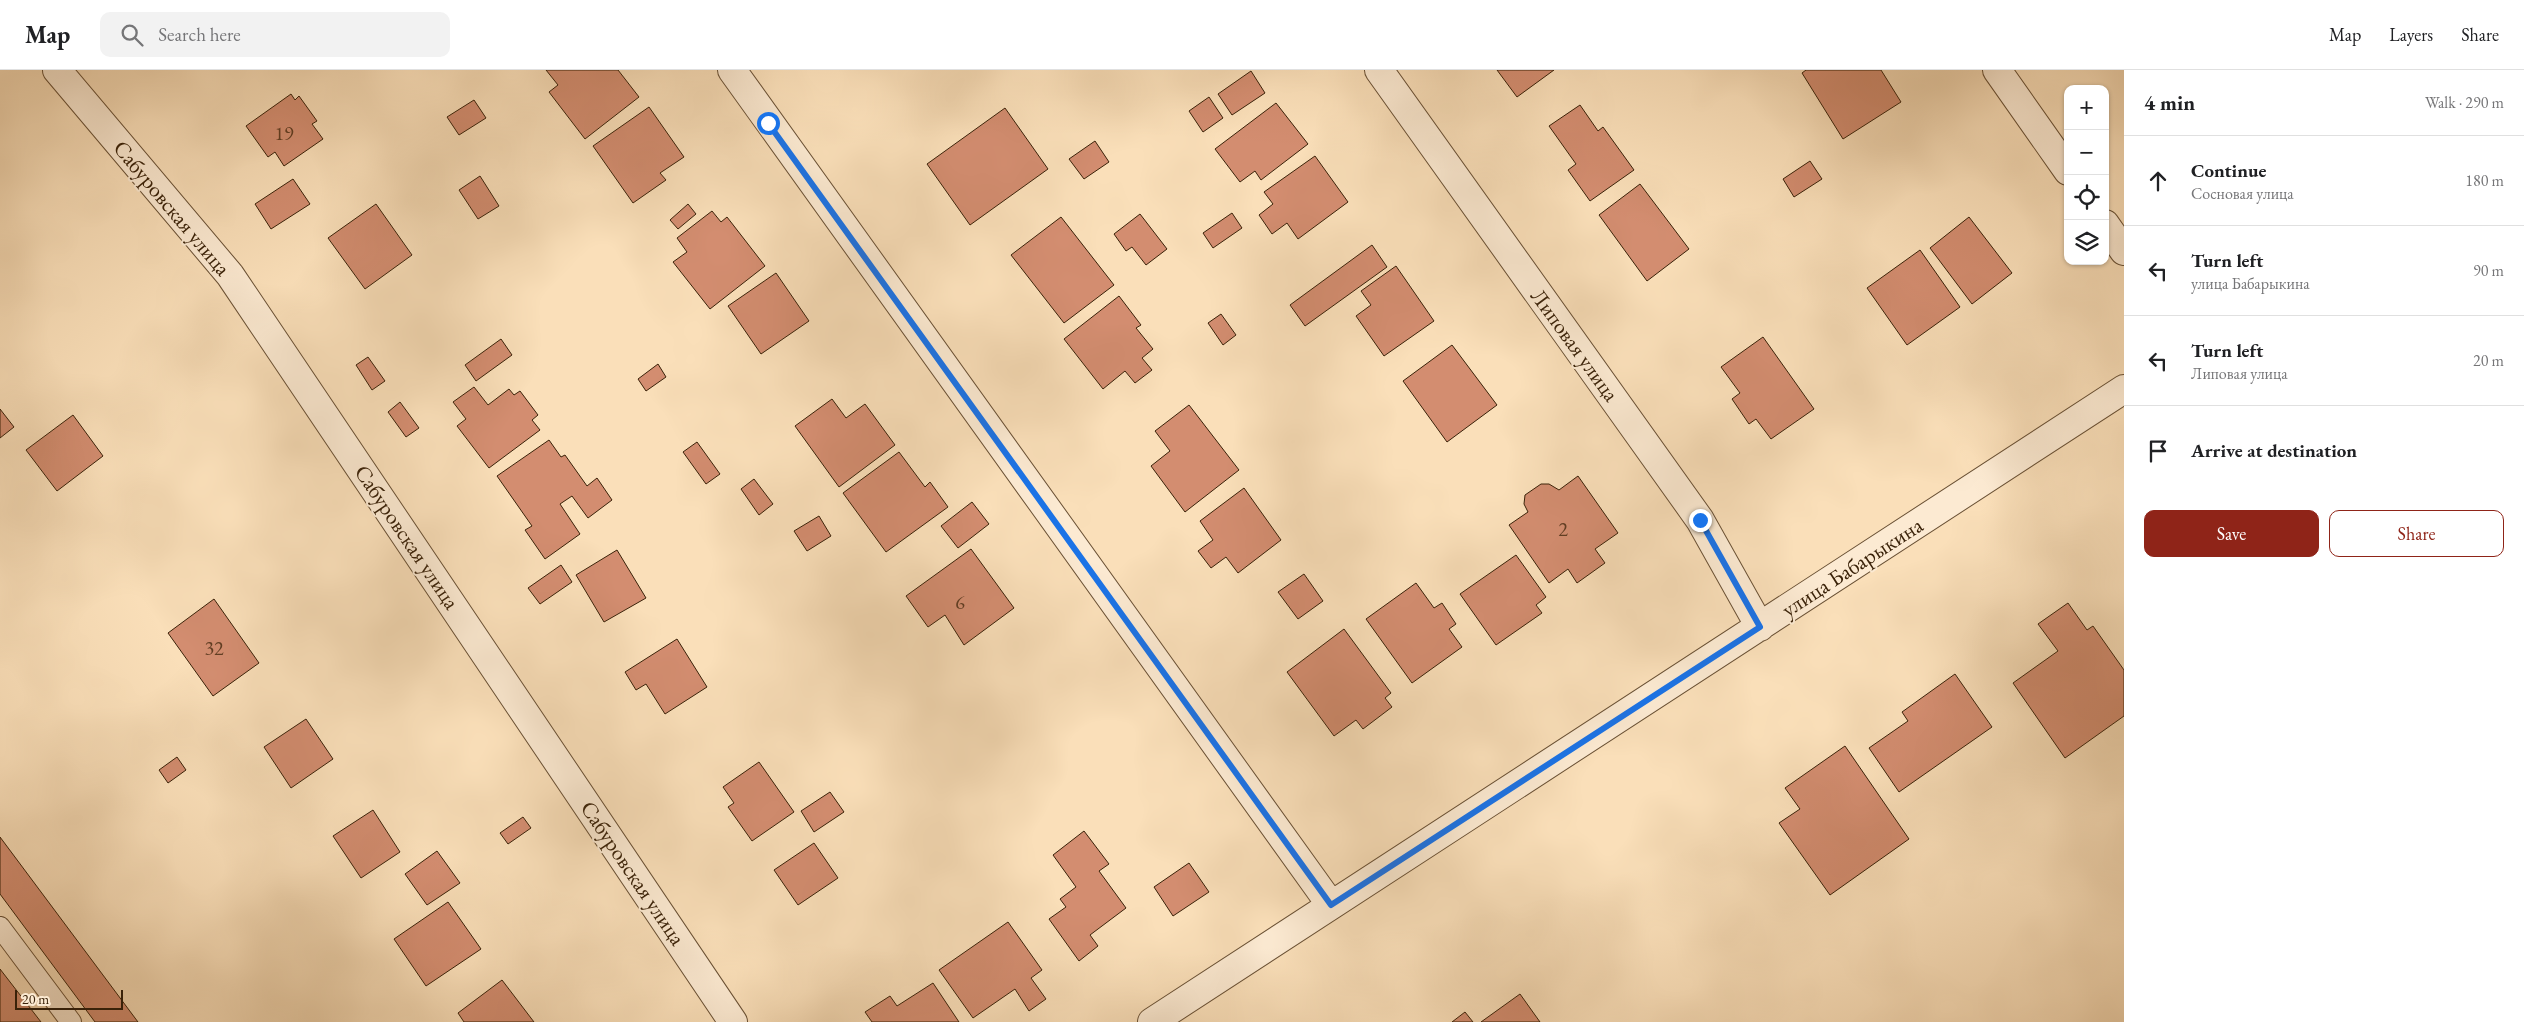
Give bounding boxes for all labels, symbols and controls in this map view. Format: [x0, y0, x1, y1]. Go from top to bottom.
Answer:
search box [100, 12, 450, 57]
text: Map [25, 19, 70, 50]
icon: search [118, 21, 146, 49]
text: Search here [158, 22, 241, 47]
text: Map [2329, 23, 2361, 46]
text: Layers [2389, 23, 2433, 46]
text: Share [2461, 23, 2499, 46]
map controls [2064, 85, 2109, 265]
button: + [2064, 85, 2109, 130]
text: 4 min [2144, 89, 2195, 116]
text: Walk · 290 m [2425, 92, 2504, 113]
route start [757, 112, 780, 135]
house number: 19 [274, 120, 294, 146]
button: − [2064, 130, 2109, 175]
street label: Сабуровская улица [107, 134, 237, 282]
text: Continue [2191, 158, 2266, 183]
icon: ahead [2144, 167, 2172, 195]
text: 180 m [2465, 170, 2504, 191]
button: locate [2064, 175, 2109, 220]
text: Сосновая улица [2191, 183, 2294, 204]
button: layers [2064, 220, 2109, 265]
text: Turn left [2191, 248, 2263, 273]
icon: left [2144, 257, 2172, 285]
text: 90 m [2473, 260, 2504, 281]
text: улица Бабарыкина [2191, 273, 2310, 294]
street label: Липовая улица [1524, 283, 1626, 407]
text: Turn left [2191, 338, 2263, 363]
icon: left [2144, 347, 2172, 375]
text: 20 m [2473, 350, 2504, 371]
text: Липовая улица [2191, 363, 2288, 384]
icon: arrive [2144, 437, 2172, 465]
text: Arrive at destination [2191, 438, 2357, 463]
street label: Сабуровская улица [348, 459, 466, 615]
route end [1689, 509, 1712, 532]
street label: улица Бабарыкина [1776, 510, 1928, 624]
button: Save [2144, 510, 2319, 557]
button: Share [2329, 510, 2504, 557]
house number: 2 [1558, 516, 1568, 542]
house number: 6 [955, 589, 965, 615]
house number: 32 [204, 635, 224, 661]
street label: Сабуровская улица [574, 795, 692, 951]
scale bar [15, 987, 122, 1010]
text: 20 m [22, 990, 49, 1008]

